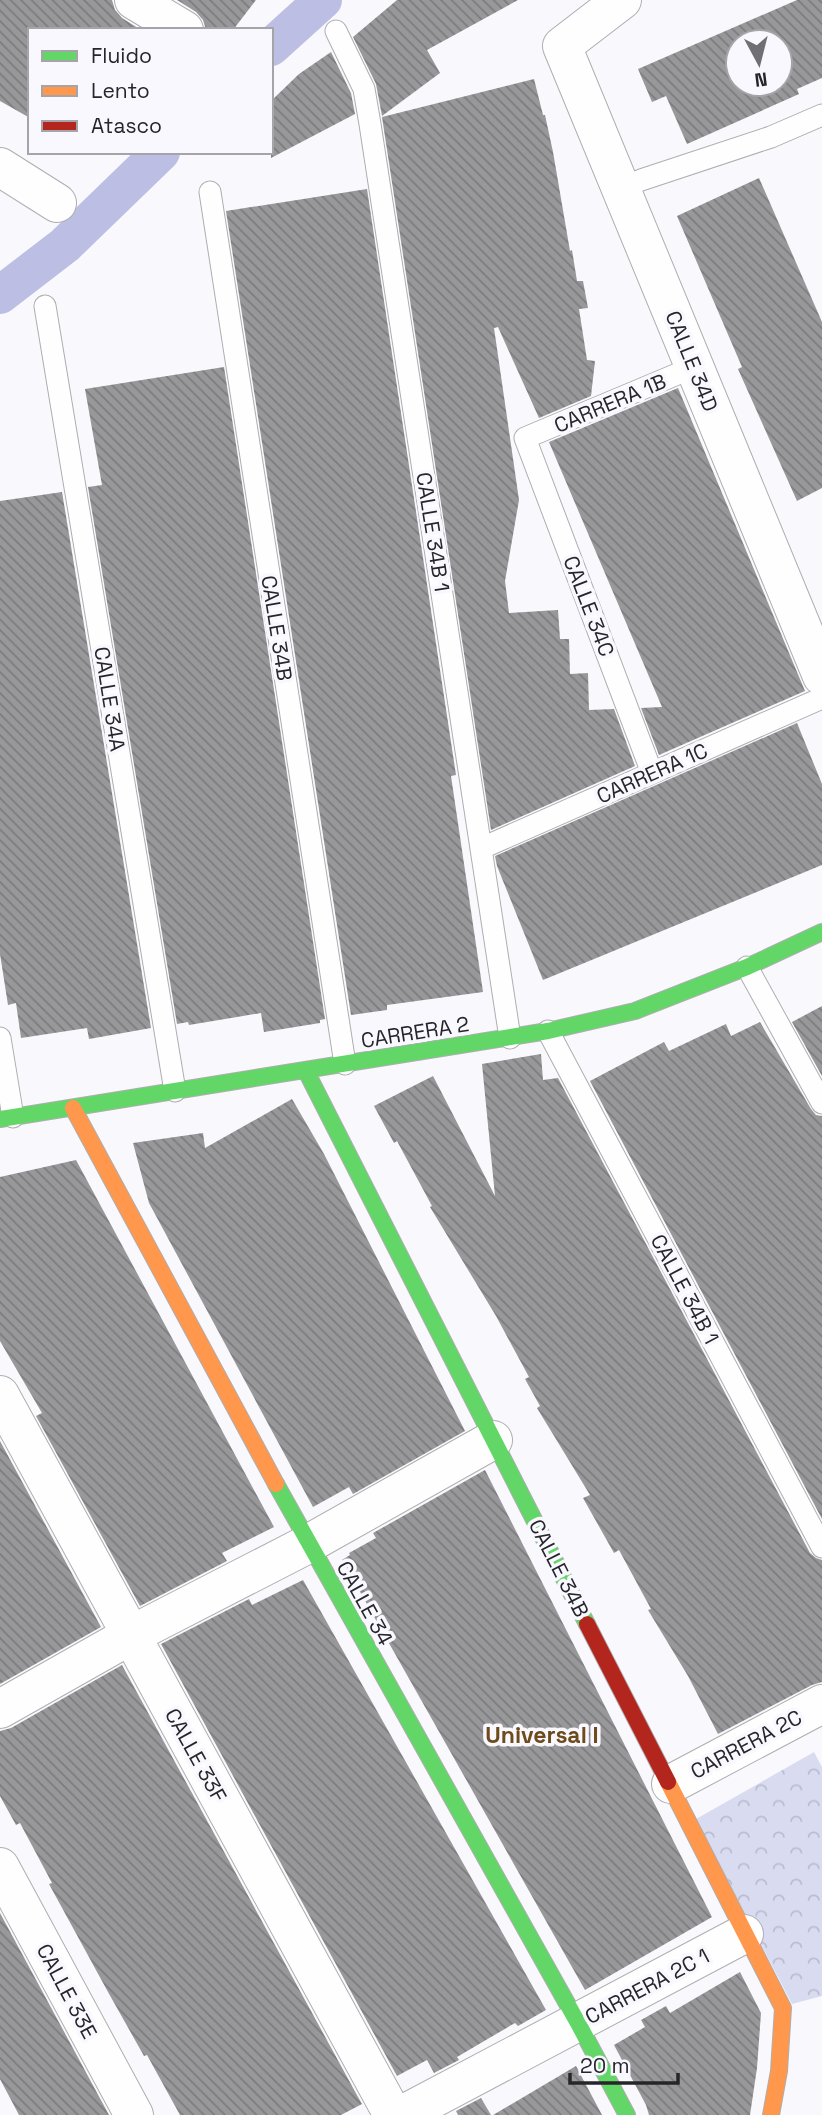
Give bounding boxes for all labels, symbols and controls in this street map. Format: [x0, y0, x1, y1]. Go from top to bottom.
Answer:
legend [28, 28, 273, 154]
north arrow [724, 28, 794, 98]
text: Fluido [91, 42, 152, 69]
text: N [753, 66, 769, 93]
text: Lento [91, 77, 150, 104]
text: Atasco [91, 112, 162, 139]
street label: CALLE 34D [660, 307, 724, 415]
street label: CARRERA 1B [550, 367, 670, 439]
street label: CALLE 34B 1 [410, 470, 456, 594]
street label: CALLE 34C [557, 552, 621, 660]
street label: CALLE 34B [255, 573, 299, 683]
street label: CALLE 34A [88, 645, 132, 753]
street label: CARRERA 1C [592, 737, 712, 809]
street label: CARRERA 2 [359, 1010, 471, 1054]
street label: CALLE 34B 1 [645, 1229, 725, 1349]
street label: CALLE 34B [523, 1514, 595, 1622]
street label: CALLE 34 [331, 1556, 399, 1650]
street label: CALLE 33F [159, 1703, 233, 1807]
street label: CARRERA 2C [686, 1703, 806, 1785]
district label: Universal I [485, 1720, 599, 1750]
street label: CALLE 33E [31, 1939, 103, 2043]
street label: CARRERA 2C 1 [580, 1942, 714, 2030]
scale bar [570, 2042, 678, 2086]
text: 20 m [580, 2052, 630, 2079]

